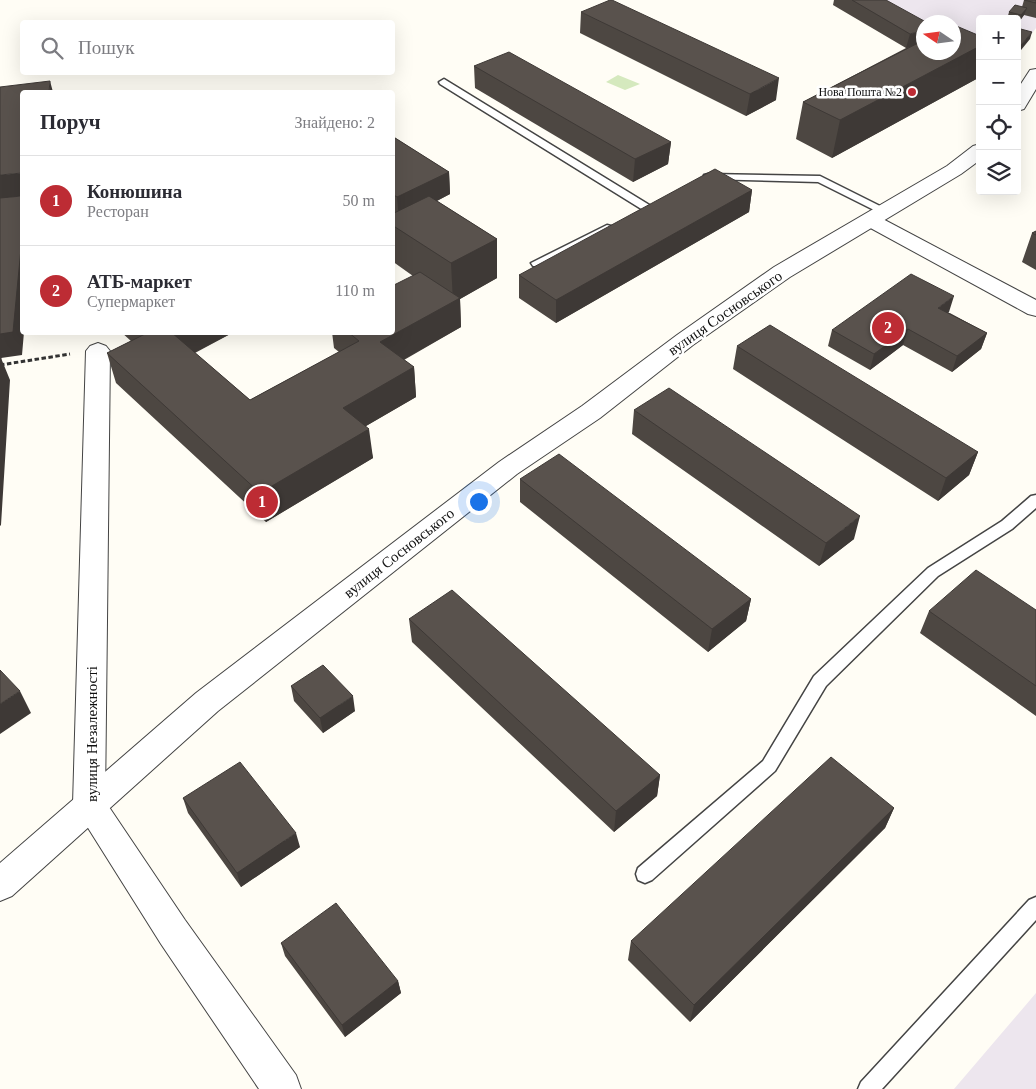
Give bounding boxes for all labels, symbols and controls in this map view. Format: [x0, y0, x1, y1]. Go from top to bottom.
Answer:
north arrow [916, 15, 961, 60]
map controls [976, 15, 1021, 195]
button: + [976, 15, 1021, 60]
search box [20, 20, 395, 75]
icon: search [38, 34, 66, 62]
text: Пошук [78, 37, 135, 58]
button: − [976, 60, 1021, 105]
place label: Нова Пошта №2 [818, 85, 902, 99]
marker: Нова Пошта №2 [906, 86, 918, 98]
button: locate [976, 105, 1021, 150]
text: Поруч [40, 110, 101, 134]
text: Знайдено: 2 [295, 114, 375, 131]
button: layers [976, 150, 1021, 195]
text: Конюшина [87, 181, 182, 202]
text: 1 [52, 192, 60, 209]
text: 50 m [343, 192, 375, 209]
text: Ресторан [87, 203, 149, 220]
street label: вулиця Сосновського [665, 268, 785, 358]
text: АТБ-маркет [87, 271, 192, 292]
text: 2 [52, 282, 60, 299]
text: 110 m [335, 282, 375, 299]
text: Супермаркет [87, 293, 175, 310]
pin: 2 [872, 309, 904, 347]
pin: 1 [246, 483, 278, 521]
your location [466, 489, 492, 515]
street label: вулиця Сосновського [341, 505, 457, 601]
street label: вулиця Незалежності [84, 666, 100, 802]

